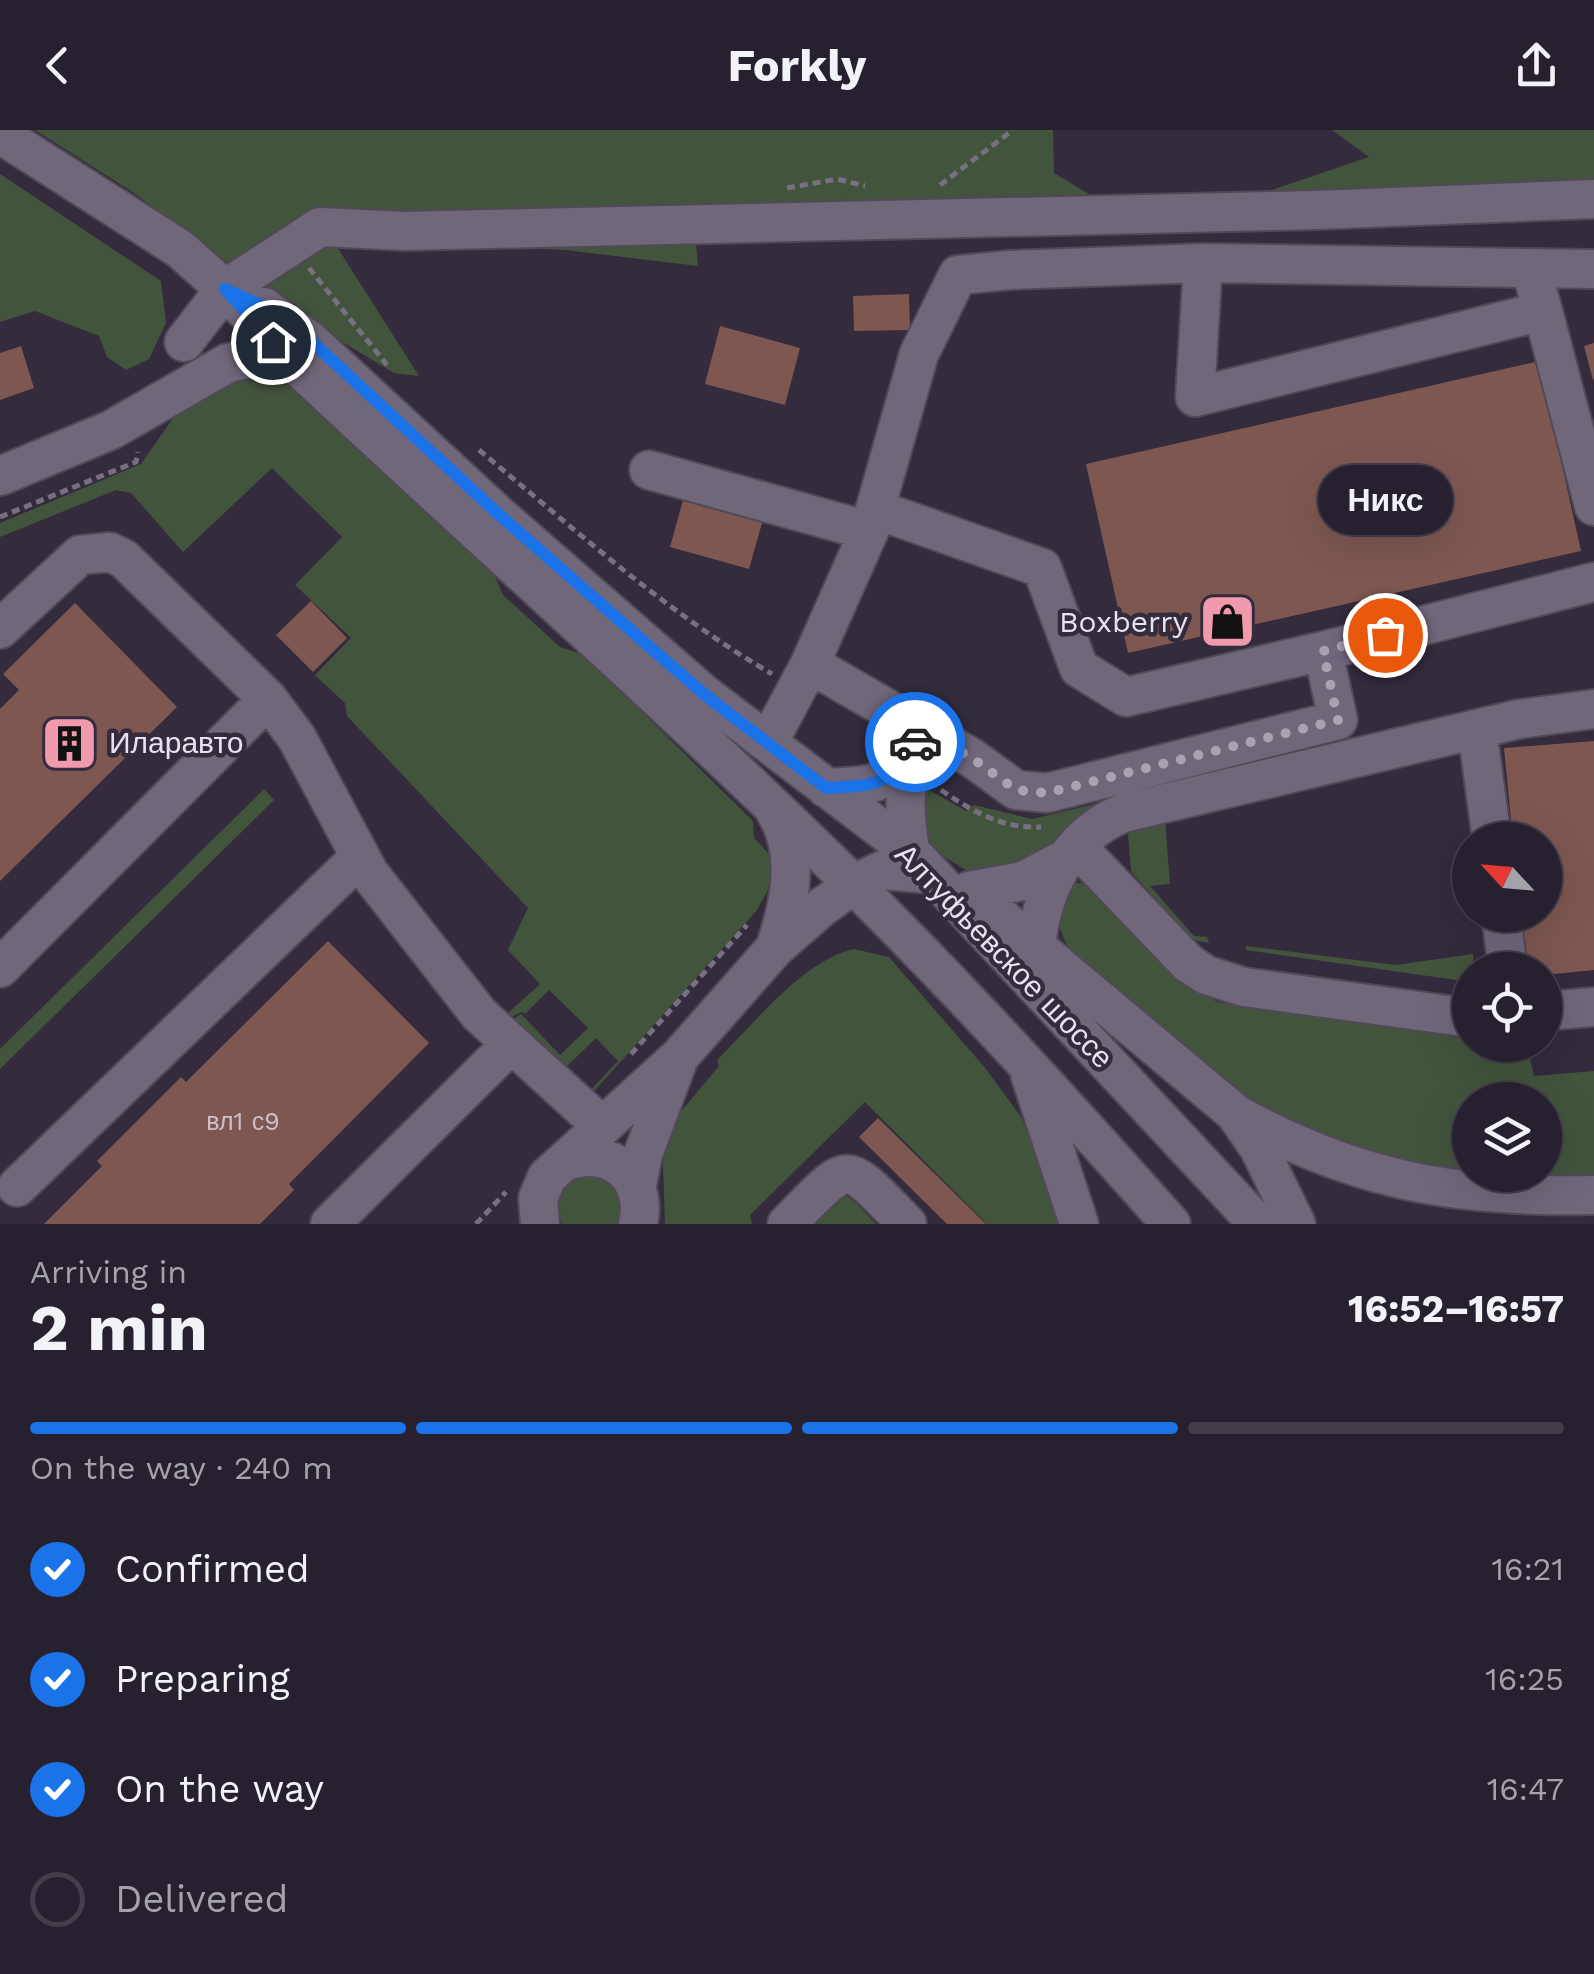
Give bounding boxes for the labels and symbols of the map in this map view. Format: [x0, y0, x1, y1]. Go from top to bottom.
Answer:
pin [231, 300, 316, 385]
callout: Никс [1318, 465, 1452, 535]
shop icon: Boxberry [1197, 592, 1257, 652]
pin [1343, 593, 1428, 678]
place label: Boxberry [1059, 604, 1189, 639]
courier [865, 692, 965, 792]
building icon: Иларавто [40, 713, 100, 773]
place label: Иларавто [109, 725, 244, 760]
north arrow [1452, 822, 1562, 932]
street label: Алтуфьевское шоссе [888, 836, 1121, 1075]
house number: вл1 с9 [206, 1107, 280, 1136]

